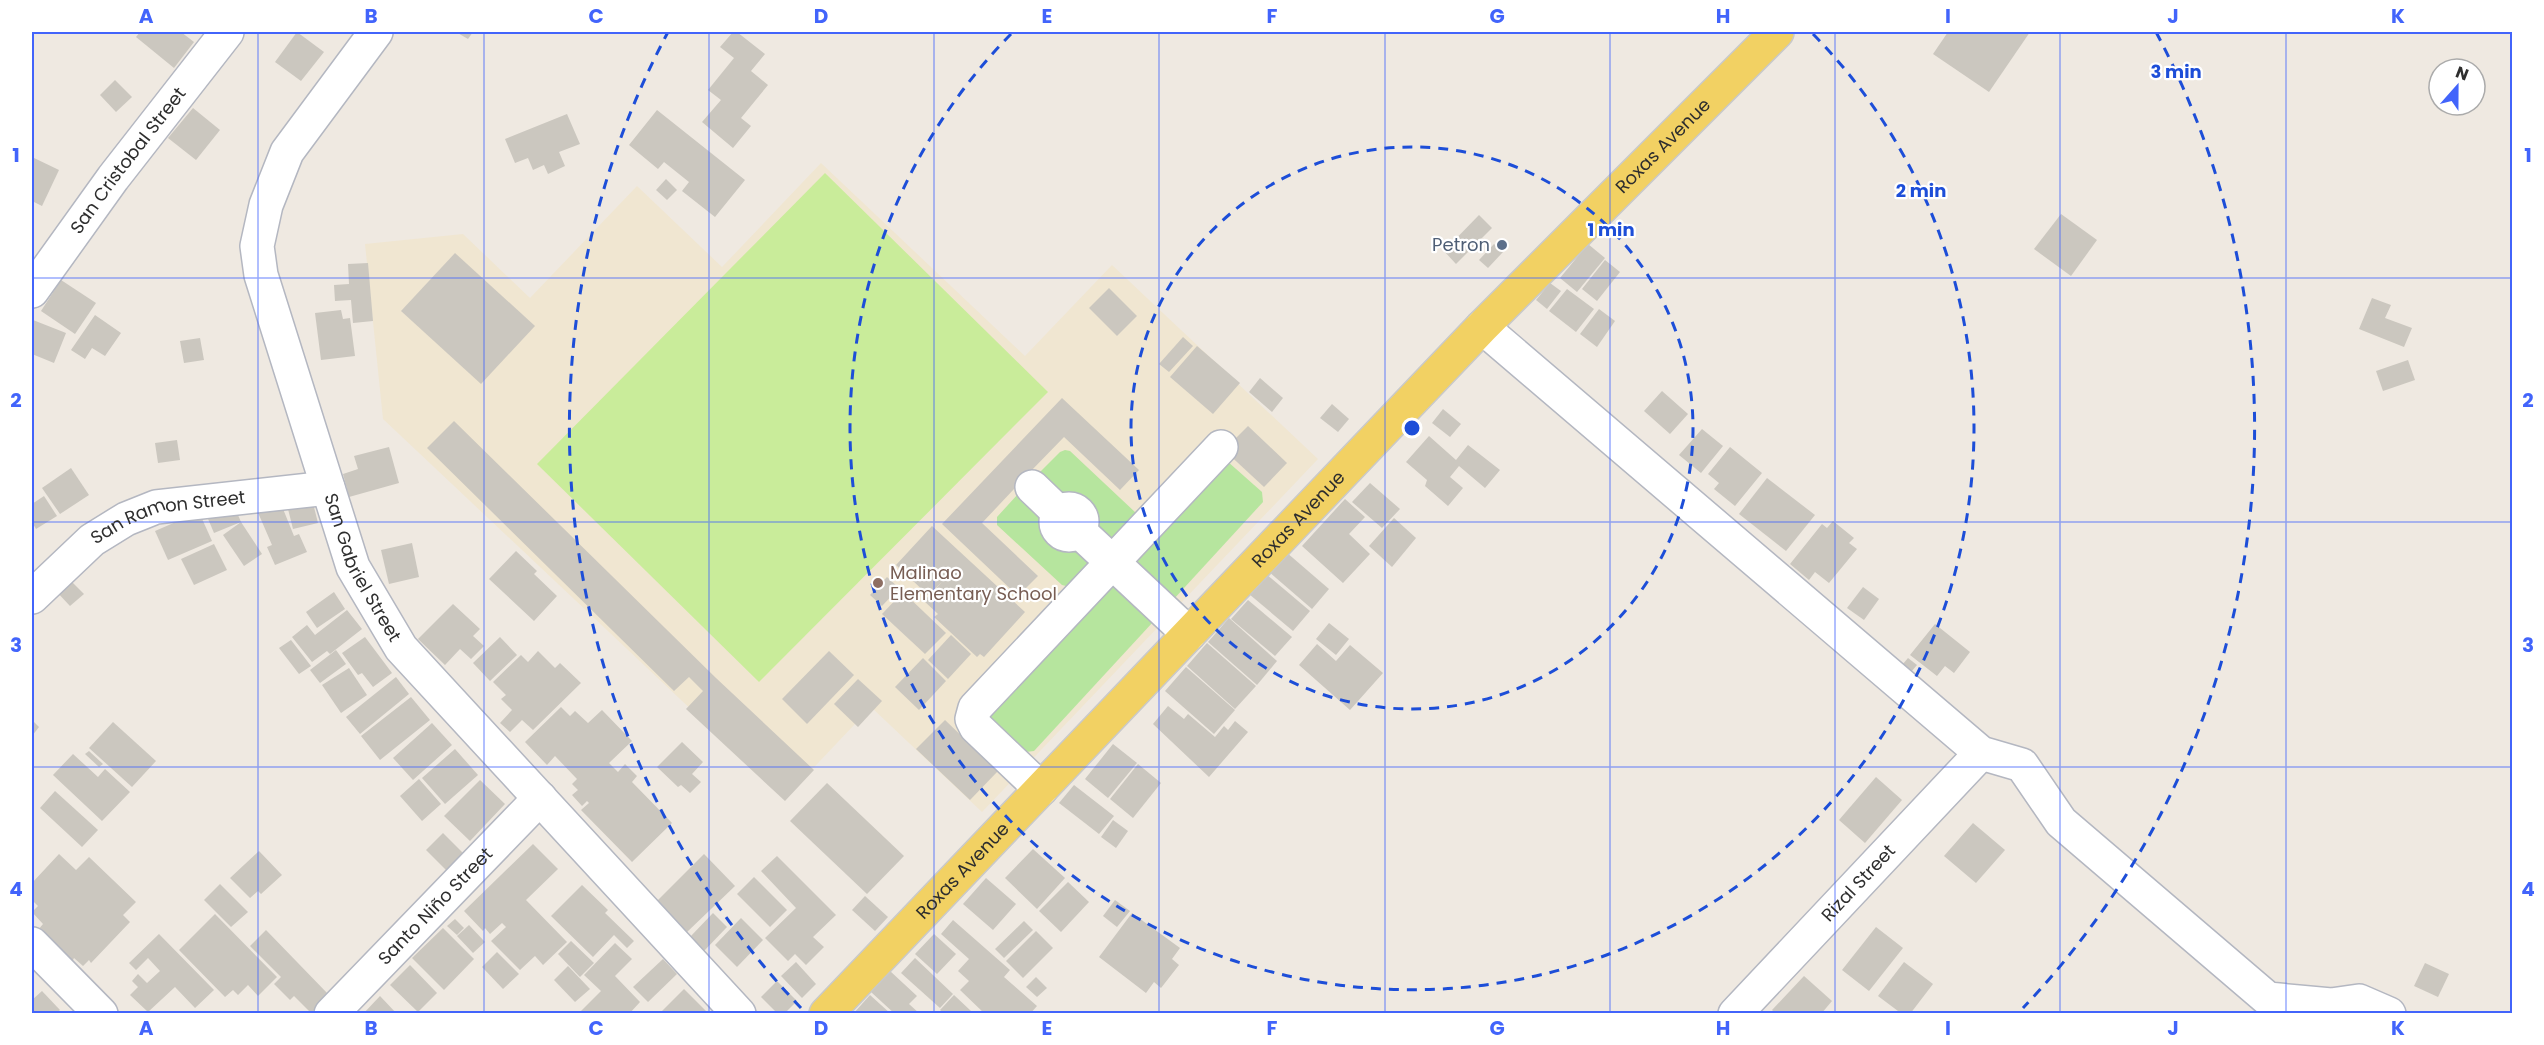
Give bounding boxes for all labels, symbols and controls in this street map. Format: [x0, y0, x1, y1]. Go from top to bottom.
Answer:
text: A [139, 2, 154, 30]
text: B [364, 2, 378, 30]
text: C [588, 2, 604, 30]
text: D [814, 2, 828, 30]
text: E [1042, 2, 1052, 30]
text: F [1267, 2, 1278, 30]
text: G [1489, 2, 1505, 30]
text: H [1716, 2, 1730, 30]
text: I [1945, 2, 1951, 30]
text: J [2167, 2, 2179, 30]
text: K [2391, 2, 2405, 30]
north arrow [2427, 57, 2487, 117]
text: 3 min [2150, 59, 2202, 84]
text: N [2452, 61, 2472, 86]
street label: San Cristobal Street [64, 82, 191, 239]
street label: Roxas Avenue [1610, 92, 1716, 199]
text: 1 [12, 141, 20, 169]
text: 1 [2524, 141, 2532, 169]
text: 2 min [1896, 178, 1946, 203]
text: 1 min [1587, 217, 1635, 242]
place label: Petron [1432, 232, 1490, 257]
marker: Petron [1495, 238, 1509, 252]
text: 2 [10, 386, 22, 414]
text: 2 [2522, 386, 2534, 414]
centre of rings [1402, 418, 1422, 438]
street label: Roxas Avenue [1246, 465, 1350, 573]
street label: San Ramon Street [86, 484, 246, 550]
street label: San Gabriel Street [319, 490, 408, 646]
place label: Malinao Elementary School [890, 560, 1057, 606]
marker: Malinao Elementary School [871, 576, 885, 590]
text: 3 [10, 631, 22, 659]
text: 3 [2522, 631, 2534, 659]
street label: Roxas Avenue [910, 817, 1015, 924]
street label: Rizal Street [1815, 839, 1901, 927]
street label: Santo Niño Street [372, 841, 498, 970]
text: 4 [9, 875, 23, 903]
text: 4 [2521, 875, 2535, 903]
text: A [139, 1014, 154, 1042]
text: B [364, 1014, 378, 1042]
text: C [588, 1014, 604, 1042]
text: D [814, 1014, 828, 1042]
text: E [1042, 1014, 1052, 1042]
text: F [1267, 1014, 1278, 1042]
text: G [1489, 1014, 1505, 1042]
text: H [1716, 1014, 1730, 1042]
text: I [1945, 1014, 1951, 1042]
text: J [2167, 1014, 2179, 1042]
text: K [2391, 1014, 2405, 1042]

